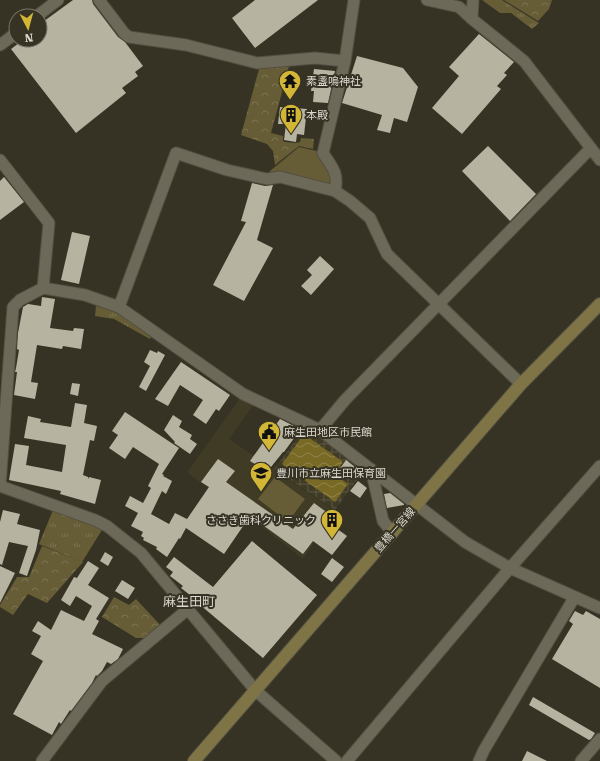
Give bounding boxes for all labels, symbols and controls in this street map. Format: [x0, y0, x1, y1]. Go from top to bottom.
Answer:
north arrow [8, 8, 48, 48]
text: N [24, 31, 34, 44]
temple icon: 素盞嗚神社 [277, 68, 303, 101]
place label: 素盞嗚神社 [306, 75, 361, 88]
building icon: 本殿 [278, 102, 304, 135]
place label: 本殿 [306, 109, 328, 122]
public building icon: 麻生田地区市民館 [256, 419, 282, 452]
place label: 麻生田地区市民館 [284, 426, 372, 439]
school or university icon: 豊川市立麻生田保育園 [248, 460, 274, 493]
place label: 豊川市立麻生田保育園 [276, 467, 386, 480]
street label: 豊橋一宮線 [372, 505, 418, 555]
building icon: ささき歯科クリニック [319, 507, 345, 540]
place label: ささき歯科クリニック [206, 514, 316, 527]
district label: 麻生田町 [163, 594, 215, 609]

